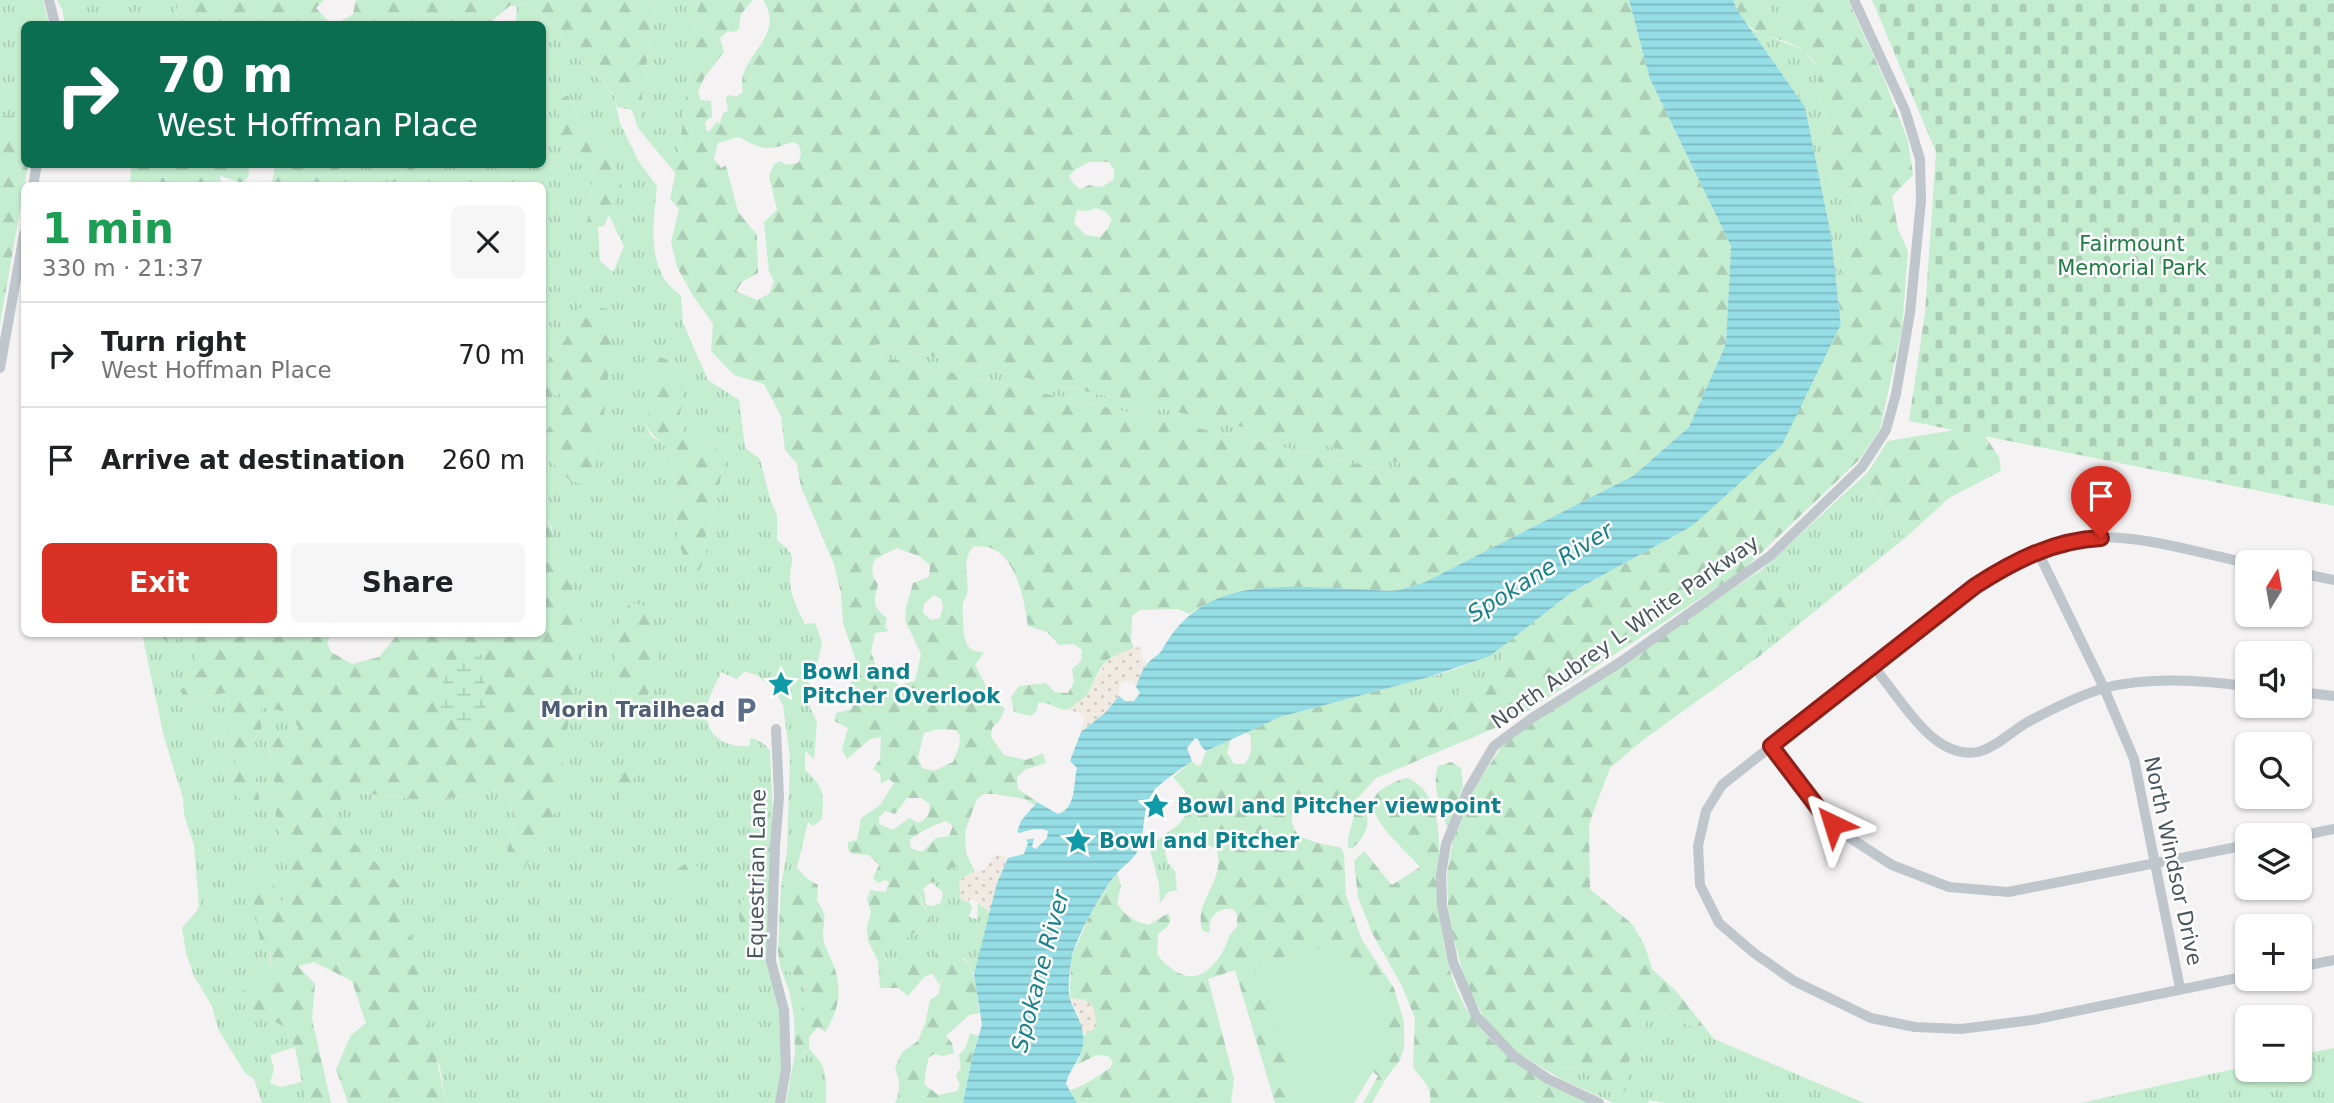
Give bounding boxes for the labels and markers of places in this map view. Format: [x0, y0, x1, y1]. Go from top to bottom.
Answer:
pin [2071, 466, 2131, 538]
place label: Bowl and Pitcher Overlook [802, 660, 1001, 708]
place icon: Bowl and Pitcher Overlook [766, 669, 796, 699]
parking icon: Morin Trailhead [731, 695, 761, 725]
place label: Morin Trailhead [541, 698, 725, 722]
place icon: Bowl and Pitcher viewpoint [1141, 791, 1171, 821]
place label: Bowl and Pitcher viewpoint [1177, 794, 1501, 818]
place icon: Bowl and Pitcher [1063, 826, 1093, 856]
place label: Bowl and Pitcher [1099, 829, 1300, 853]

